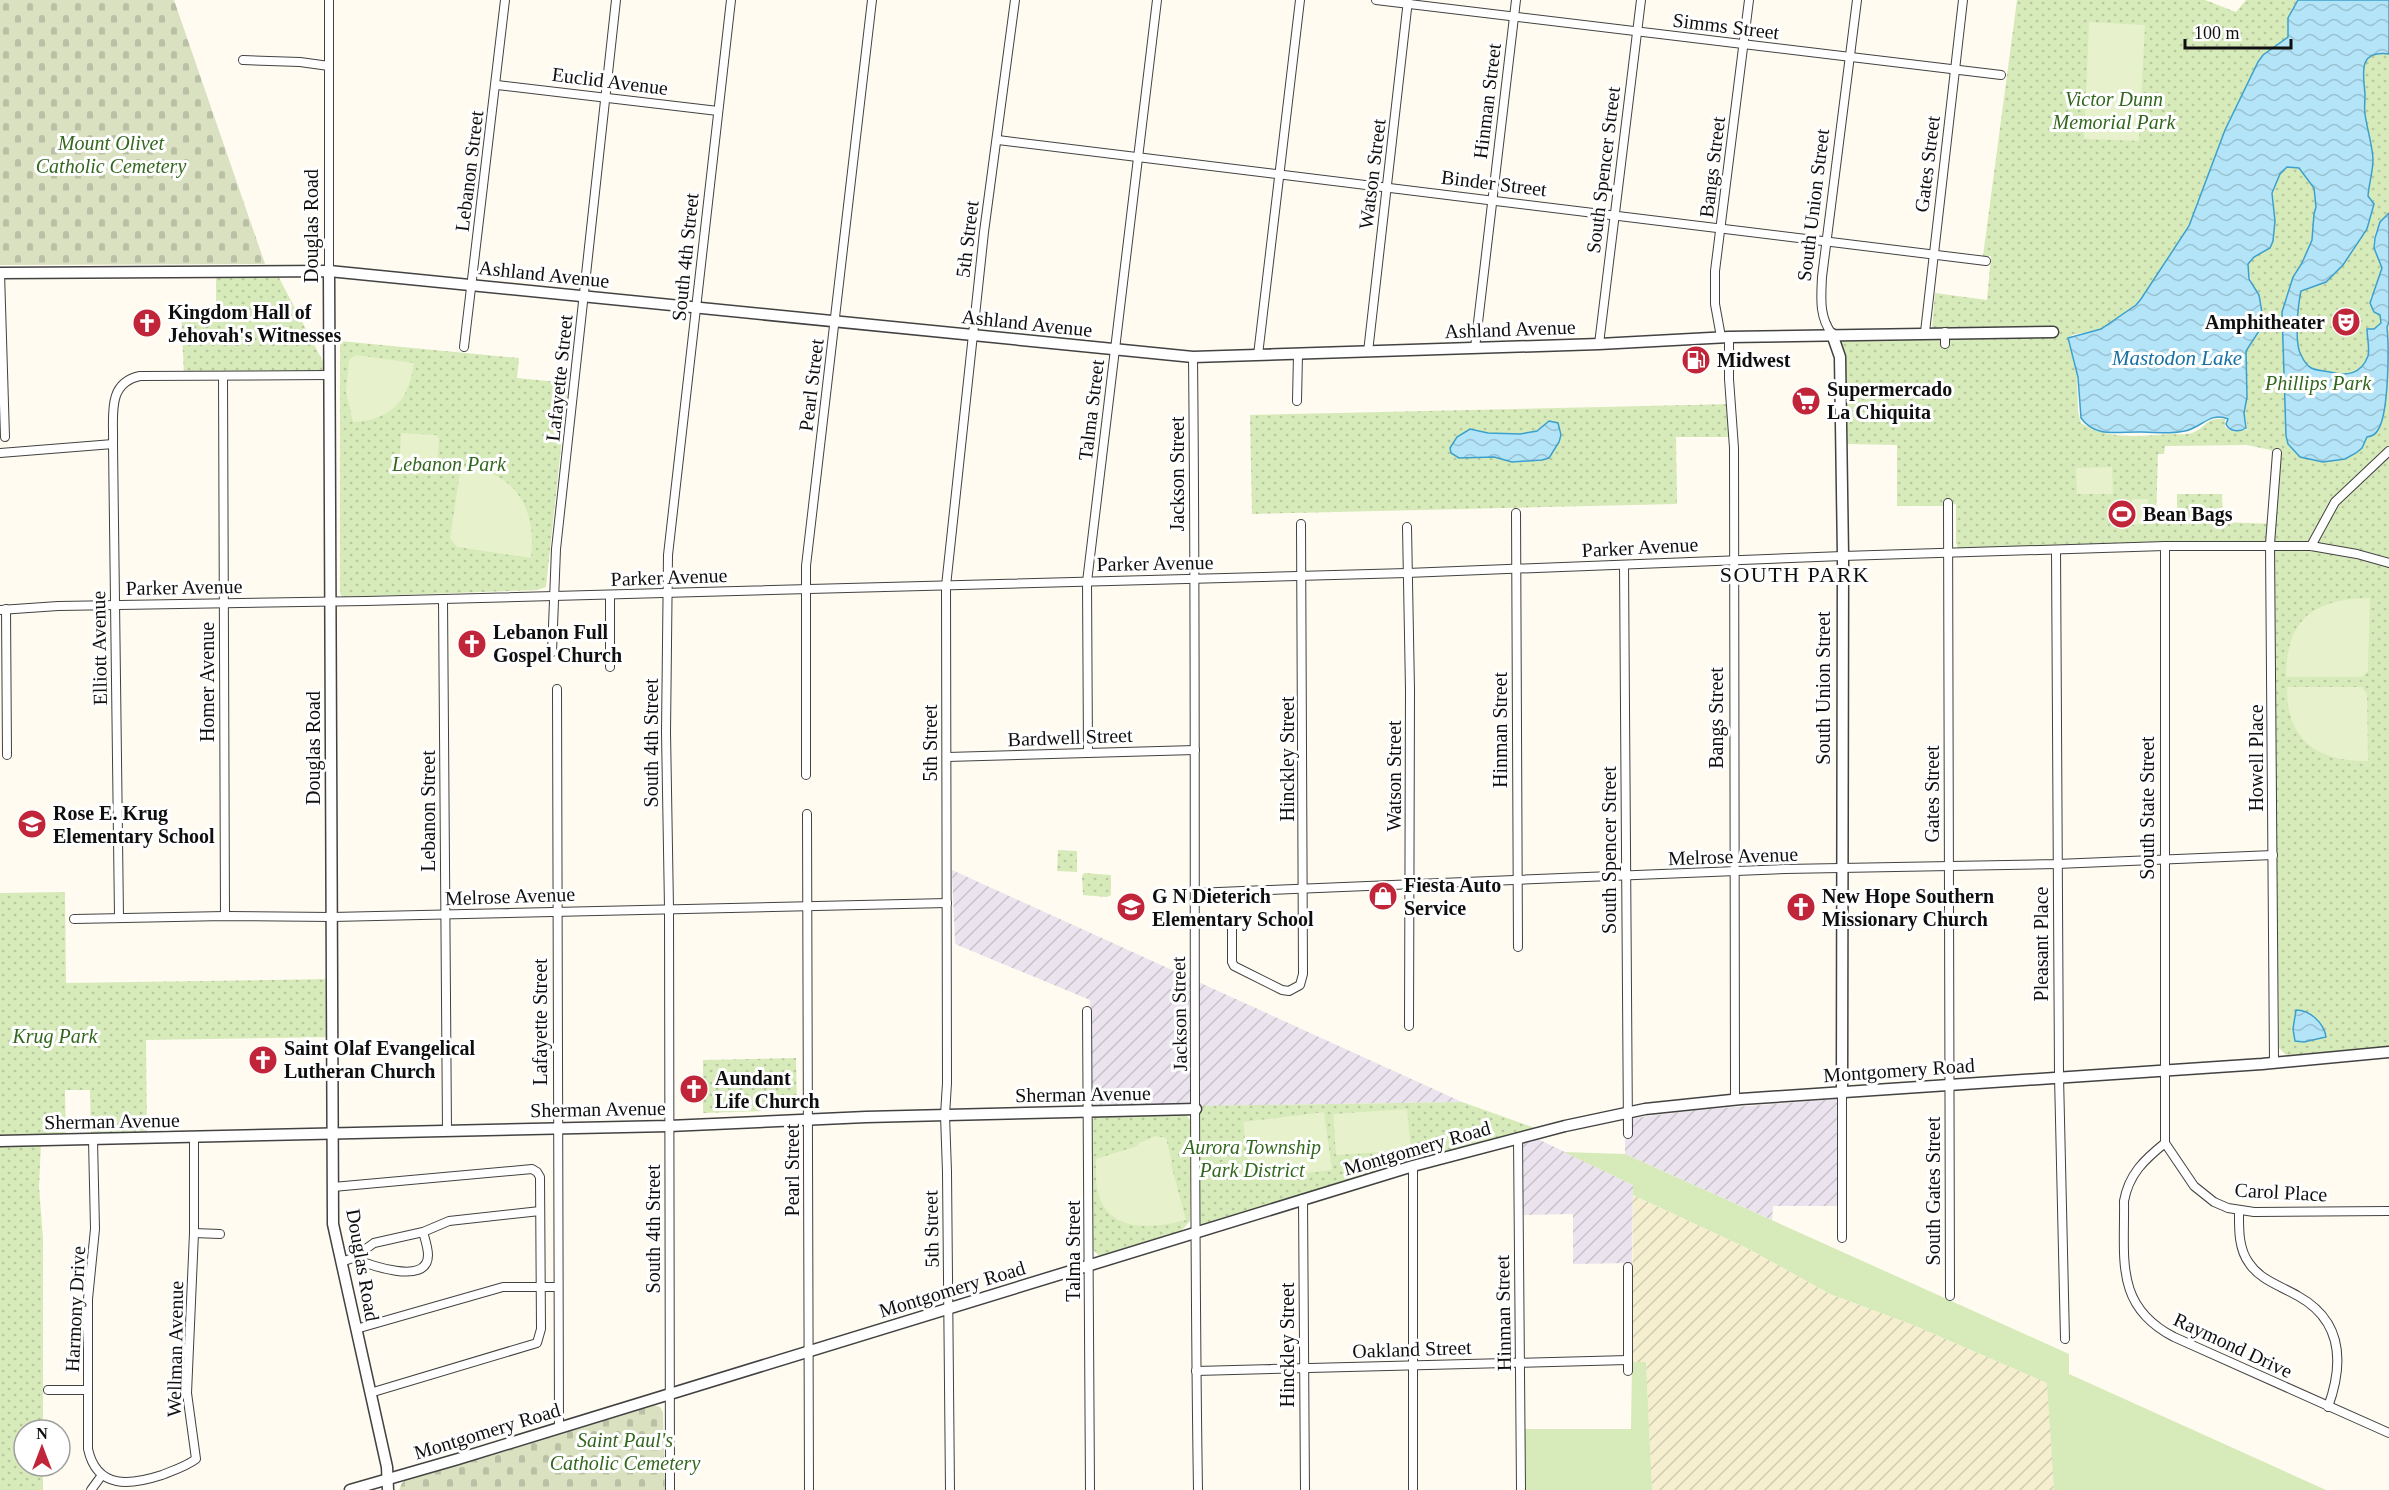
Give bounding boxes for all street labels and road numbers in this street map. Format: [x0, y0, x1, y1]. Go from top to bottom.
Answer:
street label: Simms Street [1671, 9, 1781, 44]
street label: Hinman Street [1469, 42, 1505, 160]
street label: Euclid Avenue [551, 63, 669, 99]
street label: South Spencer Street [1582, 85, 1625, 255]
street label: Lebanon Street [451, 109, 487, 233]
street label: Gates Street [1910, 114, 1944, 214]
street label: Bangs Street [1695, 115, 1730, 219]
street label: Watson Street [1354, 117, 1390, 231]
street label: South Union Street [1793, 127, 1833, 282]
street label: Binder Street [1440, 166, 1548, 200]
street label: Douglas Road [300, 169, 323, 283]
street label: South 4th Street [667, 191, 703, 322]
street label: 5th Street [951, 199, 983, 279]
street label: Ashland Avenue [478, 256, 611, 292]
street label: Ashland Avenue [961, 305, 1094, 341]
street label: Lafayette Street [541, 313, 578, 442]
street label: Ashland Avenue [1444, 316, 1576, 342]
street label: Pearl Street [794, 337, 828, 432]
street label: Talma Street [1074, 358, 1108, 462]
street label: Jackson Street [1166, 416, 1188, 531]
street label: Parker Avenue [1581, 533, 1699, 561]
street label: Parker Avenue [1096, 551, 1214, 575]
street label: Parker Avenue [610, 564, 728, 590]
street label: Parker Avenue [125, 575, 243, 599]
street label: Elliott Avenue [87, 590, 111, 705]
street label: South Union Street [1812, 611, 1834, 765]
street label: Homer Avenue [196, 622, 218, 742]
street label: Bangs Street [1705, 667, 1728, 769]
street label: Hinman Street [1489, 672, 1511, 788]
street label: South 4th Street [640, 678, 662, 807]
street label: Douglas Road [302, 691, 325, 805]
street label: Hinckley Street [1276, 696, 1299, 821]
street label: 5th Street [919, 704, 941, 782]
street label: Howell Place [2245, 704, 2267, 812]
street label: Watson Street [1383, 720, 1405, 832]
street label: Bardwell Street [1007, 724, 1133, 750]
street label: South State Street [2136, 736, 2158, 880]
street label: Gates Street [1921, 745, 1943, 843]
street label: Lebanon Street [417, 750, 439, 872]
street label: South Spencer Street [1598, 766, 1621, 934]
street label: Melrose Avenue [1668, 843, 1799, 869]
street label: Melrose Avenue [445, 883, 576, 909]
street label: Pleasant Place [2030, 886, 2052, 1001]
street label: Jackson Street [1167, 956, 1191, 1072]
street label: Lafayette Street [529, 958, 552, 1086]
street label: Montgomery Road [1823, 1054, 1975, 1087]
street label: Sherman Avenue [1015, 1082, 1151, 1106]
street label: Sherman Avenue [530, 1097, 666, 1121]
street label: Sherman Avenue [44, 1109, 180, 1133]
street label: South Gates Street [1922, 1116, 1944, 1265]
street label: Montgomery Road [1341, 1117, 1493, 1180]
street label: Pearl Street [781, 1123, 803, 1216]
street label: South 4th Street [642, 1164, 664, 1293]
street label: Carol Place [2234, 1179, 2328, 1205]
street label: 5th Street [919, 1190, 943, 1268]
street label: Talma Street [1062, 1200, 1084, 1302]
street label: Douglas Road [341, 1207, 384, 1323]
street label: Harmony Drive [61, 1245, 90, 1373]
street label: Hinman Street [1491, 1254, 1515, 1371]
street label: Montgomery Road [876, 1256, 1028, 1323]
street label: Wellman Avenue [163, 1281, 187, 1417]
street label: Hinckley Street [1276, 1282, 1299, 1407]
street label: Raymond Drive [2170, 1308, 2296, 1383]
street label: Oakland Street [1352, 1336, 1472, 1362]
street label: Montgomery Road [411, 1398, 563, 1465]

